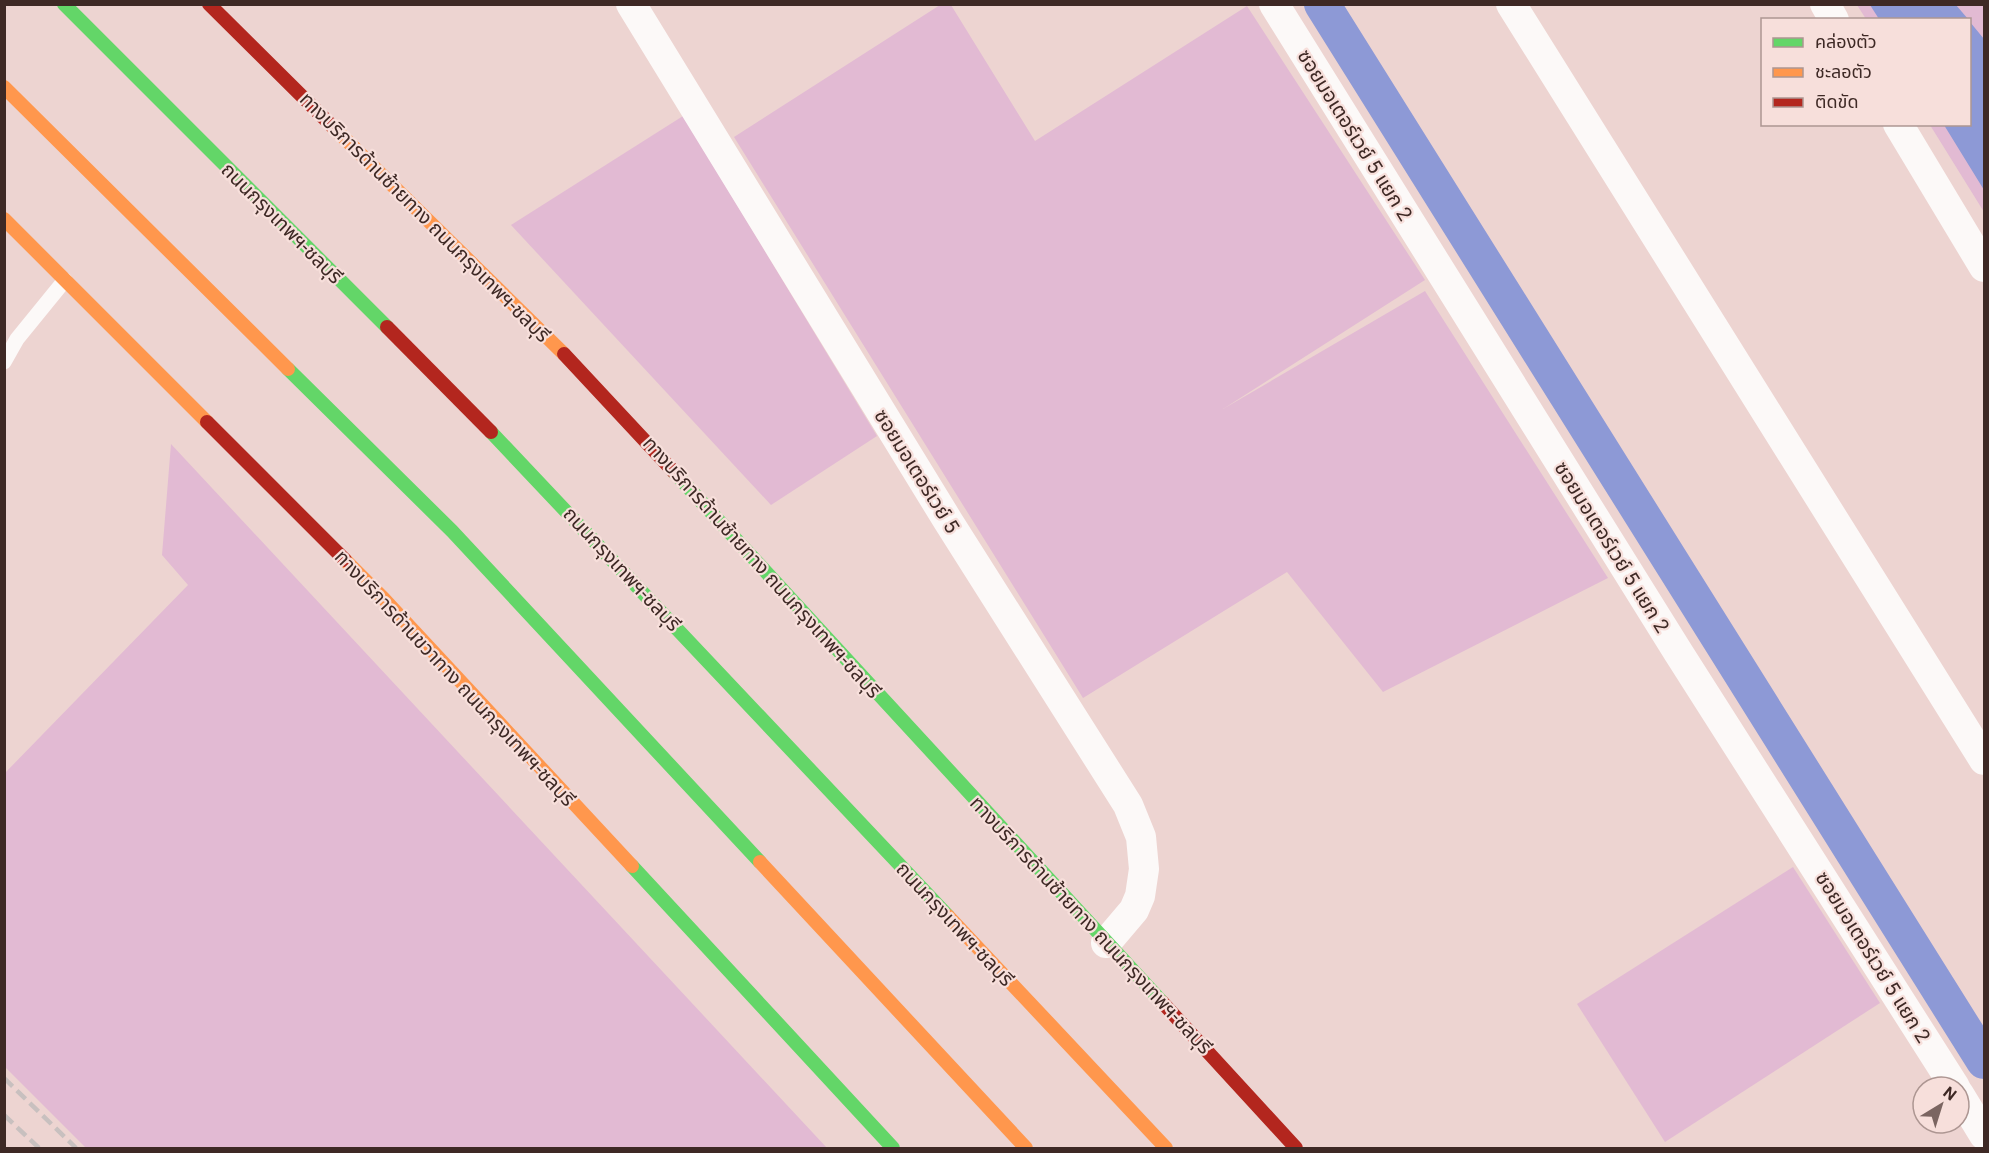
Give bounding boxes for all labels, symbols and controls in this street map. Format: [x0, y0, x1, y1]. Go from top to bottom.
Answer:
legend [1761, 18, 1971, 126]
text: คล่องตัว [1815, 31, 1877, 52]
street label: ซอยมอเตอร์เวย์ 5 แยก 2 [1293, 45, 1417, 225]
text: ชะลอตัว [1815, 61, 1872, 82]
street label: ทางบริการด้านซ้ายทาง ถนนกรุงเทพฯ-ชลบุรี [295, 87, 555, 347]
text: ติดขัด [1815, 91, 1858, 112]
street label: ถนนกรุงเทพฯ-ชลบุรี [217, 158, 347, 288]
street label: ซอยมอเตอร์เวย์ 5 [869, 405, 965, 537]
street label: ทางบริการด้านซ้ายทาง ถนนกรุงเทพฯ-ชลบุรี [638, 431, 886, 703]
street label: ซอยมอเตอร์เวย์ 5 แยก 2 [1550, 457, 1674, 637]
street label: ถนนกรุงเทพฯ-ชลบุรี [558, 502, 686, 636]
street label: ทางบริการด้านขวาทาง ถนนกรุงเทพฯ-ชลบุรี [330, 545, 580, 811]
street label: ทางบริการด้านซ้ายทาง ถนนกรุงเทพฯ-ชลบุรี [965, 791, 1217, 1059]
street label: ถนนกรุงเทพฯ-ชลบุรี [891, 857, 1019, 991]
street label: ซอยมอเตอร์เวย์ 5 แยก 2 [1811, 867, 1935, 1047]
north arrow [1911, 1075, 1971, 1135]
text: N [1940, 1083, 1960, 1105]

